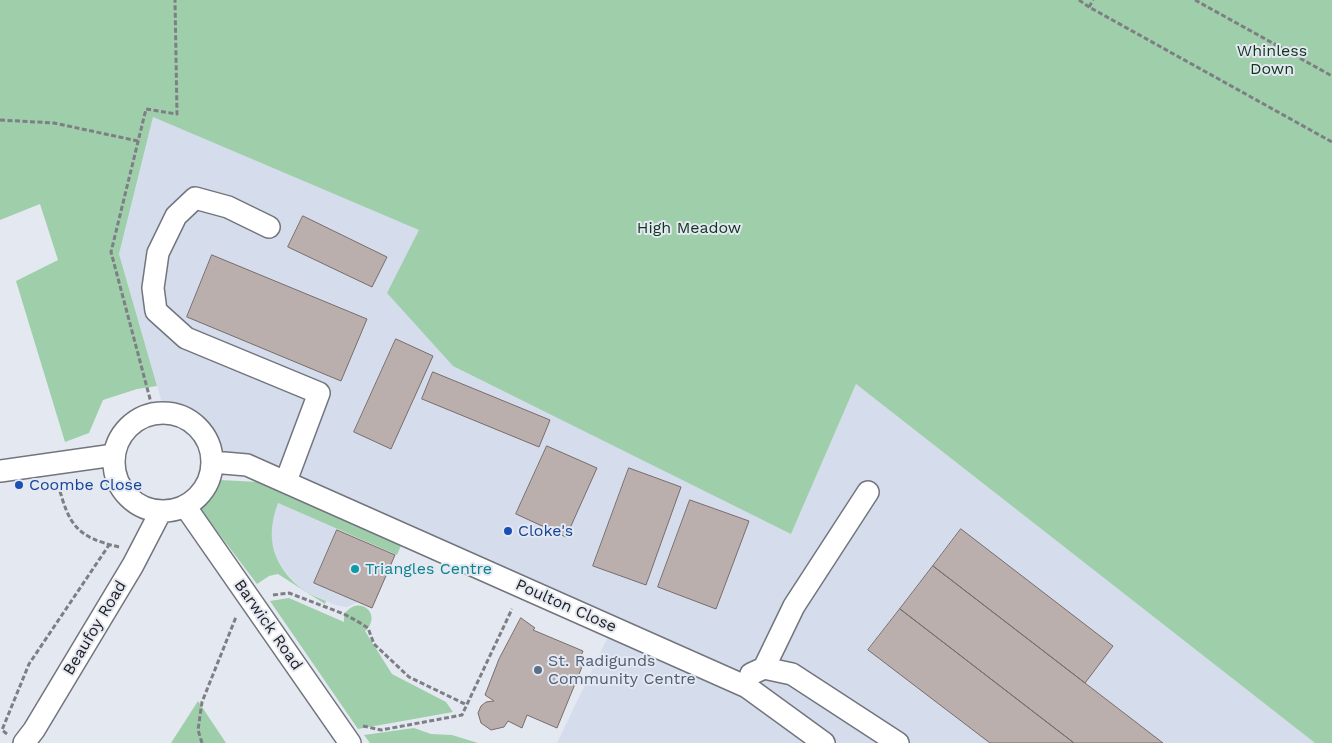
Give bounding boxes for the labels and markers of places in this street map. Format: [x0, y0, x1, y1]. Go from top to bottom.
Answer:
place label: Coombe Close [29, 475, 142, 495]
marker: Coombe Close [13, 479, 25, 491]
place label: Cloke's [518, 521, 573, 541]
marker: Cloke's [502, 525, 514, 537]
place label: Triangles Centre [365, 559, 492, 579]
marker: Triangles Centre [349, 563, 361, 575]
place label: St. Radigunds Community Centre [548, 651, 696, 689]
marker: St. Radigunds Community Centre [532, 664, 544, 676]

